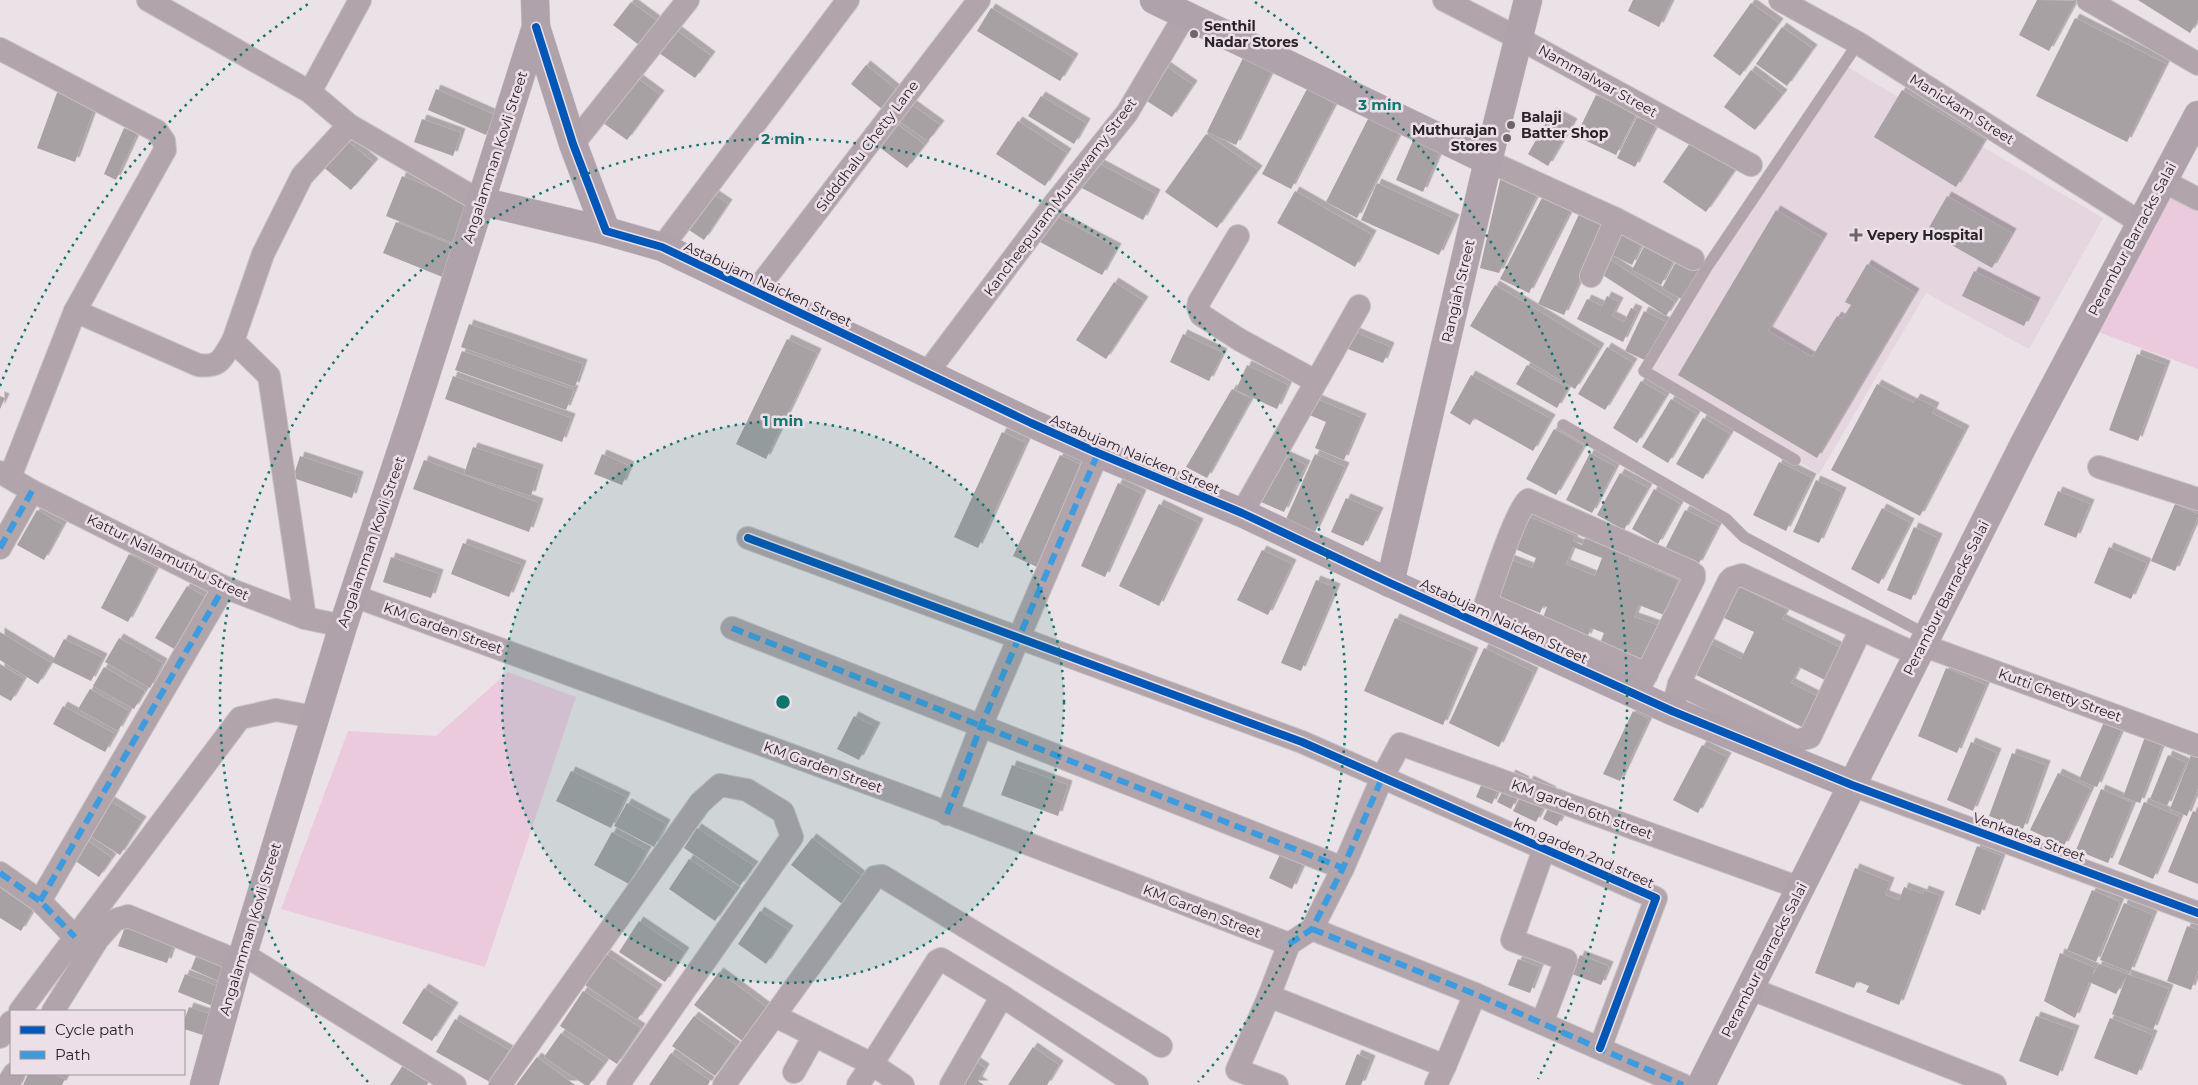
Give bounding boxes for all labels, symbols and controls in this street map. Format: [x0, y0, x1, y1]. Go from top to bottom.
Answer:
place label: Senthil Nadar Stores [1204, 17, 1299, 51]
marker: Senthil Nadar Stores [1188, 28, 1200, 40]
street label: Nammalwar Street [1535, 41, 1661, 121]
street label: Angalamman Kovli Street [459, 68, 531, 245]
street label: Manickam Street [1906, 70, 2018, 149]
street label: Sidddhalu Chetty Lane [812, 77, 922, 215]
street label: Kancheepuram Muniswamy Street [980, 94, 1141, 300]
text: 3 min [1357, 95, 1402, 114]
place label: Balaji Batter Shop [1521, 108, 1609, 142]
marker: Balaji Batter Shop [1505, 119, 1517, 131]
place label: Muthurajan Stores [1412, 121, 1498, 155]
text: 2 min [761, 129, 805, 148]
marker: Muthurajan Stores [1501, 132, 1513, 144]
street label: Perambur Barracks Salai [2084, 159, 2180, 319]
place label: Vepery Hospital [1866, 226, 1983, 244]
marker: Vepery Hospital [1849, 228, 1863, 242]
street label: Astabujam Naicken Street [681, 237, 855, 331]
street label: Rangiah Street [1437, 238, 1479, 344]
street label: Astabujam Naicken Street [1047, 410, 1223, 498]
text: 1 min [763, 411, 803, 430]
street label: Angalamman Kovli Street [333, 454, 409, 630]
street label: Kattur Nallamuthu Street [84, 510, 252, 604]
street label: Perambur Barracks Salai [1899, 518, 1993, 678]
street label: Astabujam Naicken Street [1417, 574, 1591, 668]
street label: KM Garden Street [381, 598, 505, 658]
street label: Kutti Chetty Street [1996, 664, 2124, 726]
centre of rings [774, 693, 792, 711]
street label: KM Garden Street [761, 737, 885, 797]
street label: KM garden 6th street [1509, 775, 1655, 843]
street label: Venkatesa Street [1970, 808, 2088, 866]
street label: km garden 2nd street [1511, 814, 1658, 892]
street label: Angalamman Kovli Street [215, 840, 285, 1018]
street label: KM Garden Street [1140, 880, 1264, 942]
street label: Perambur Barracks Salai [1717, 880, 1811, 1040]
legend [10, 1010, 185, 1075]
text: Cycle path [55, 1020, 134, 1039]
text: Path [55, 1045, 91, 1064]

